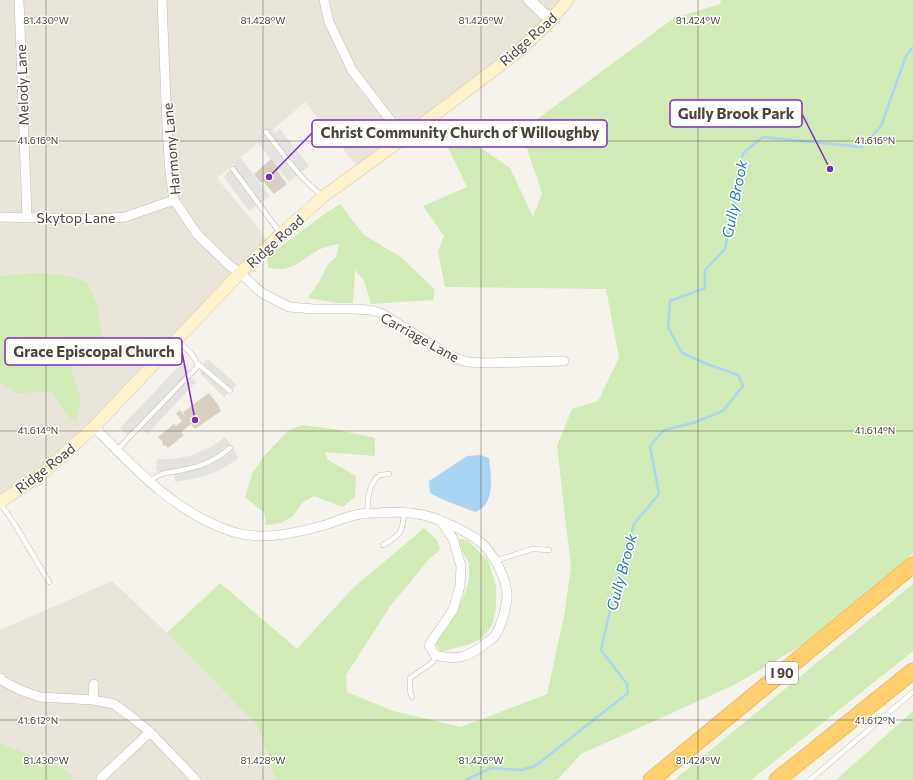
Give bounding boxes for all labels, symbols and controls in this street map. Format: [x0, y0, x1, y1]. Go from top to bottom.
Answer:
street label: Ridge Road [496, 9, 560, 69]
text: 81.430°W [23, 14, 69, 26]
text: 81.428°W [241, 14, 285, 26]
text: 81.426°W [459, 14, 503, 26]
text: 81.424°W [676, 14, 720, 26]
street label: Melody Lane [12, 44, 32, 126]
callout: Gully Brook Park [670, 100, 802, 127]
street label: Harmony Lane [159, 102, 183, 196]
text: Gully Brook Park [678, 104, 795, 122]
callout: Christ Community Church of Willoughby [312, 120, 607, 147]
text: Christ Community Church of Willoughby [320, 123, 600, 141]
text: 41.616°N [18, 134, 58, 146]
text: 41.616°N [855, 134, 895, 146]
water label: Gully Brook [718, 158, 751, 240]
street label: Skytop Lane [37, 209, 115, 226]
street label: Ridge Road [243, 211, 307, 271]
street label: Carriage Lane [378, 308, 462, 366]
callout: Grace Episcopal Church [5, 338, 182, 365]
text: Grace Episcopal Church [13, 342, 175, 360]
text: 41.614°N [18, 424, 58, 436]
text: 41.614°N [855, 424, 895, 436]
street label: Ridge Road [12, 439, 78, 497]
water label: Gully Brook [602, 531, 640, 613]
road number: I 90 [766, 662, 798, 684]
text: 41.612°N [18, 714, 58, 726]
text: 41.612°N [855, 714, 895, 726]
text: 81.430°W [23, 754, 69, 766]
text: 81.428°W [241, 754, 285, 766]
text: 81.426°W [459, 754, 503, 766]
text: 81.424°W [676, 754, 720, 766]

